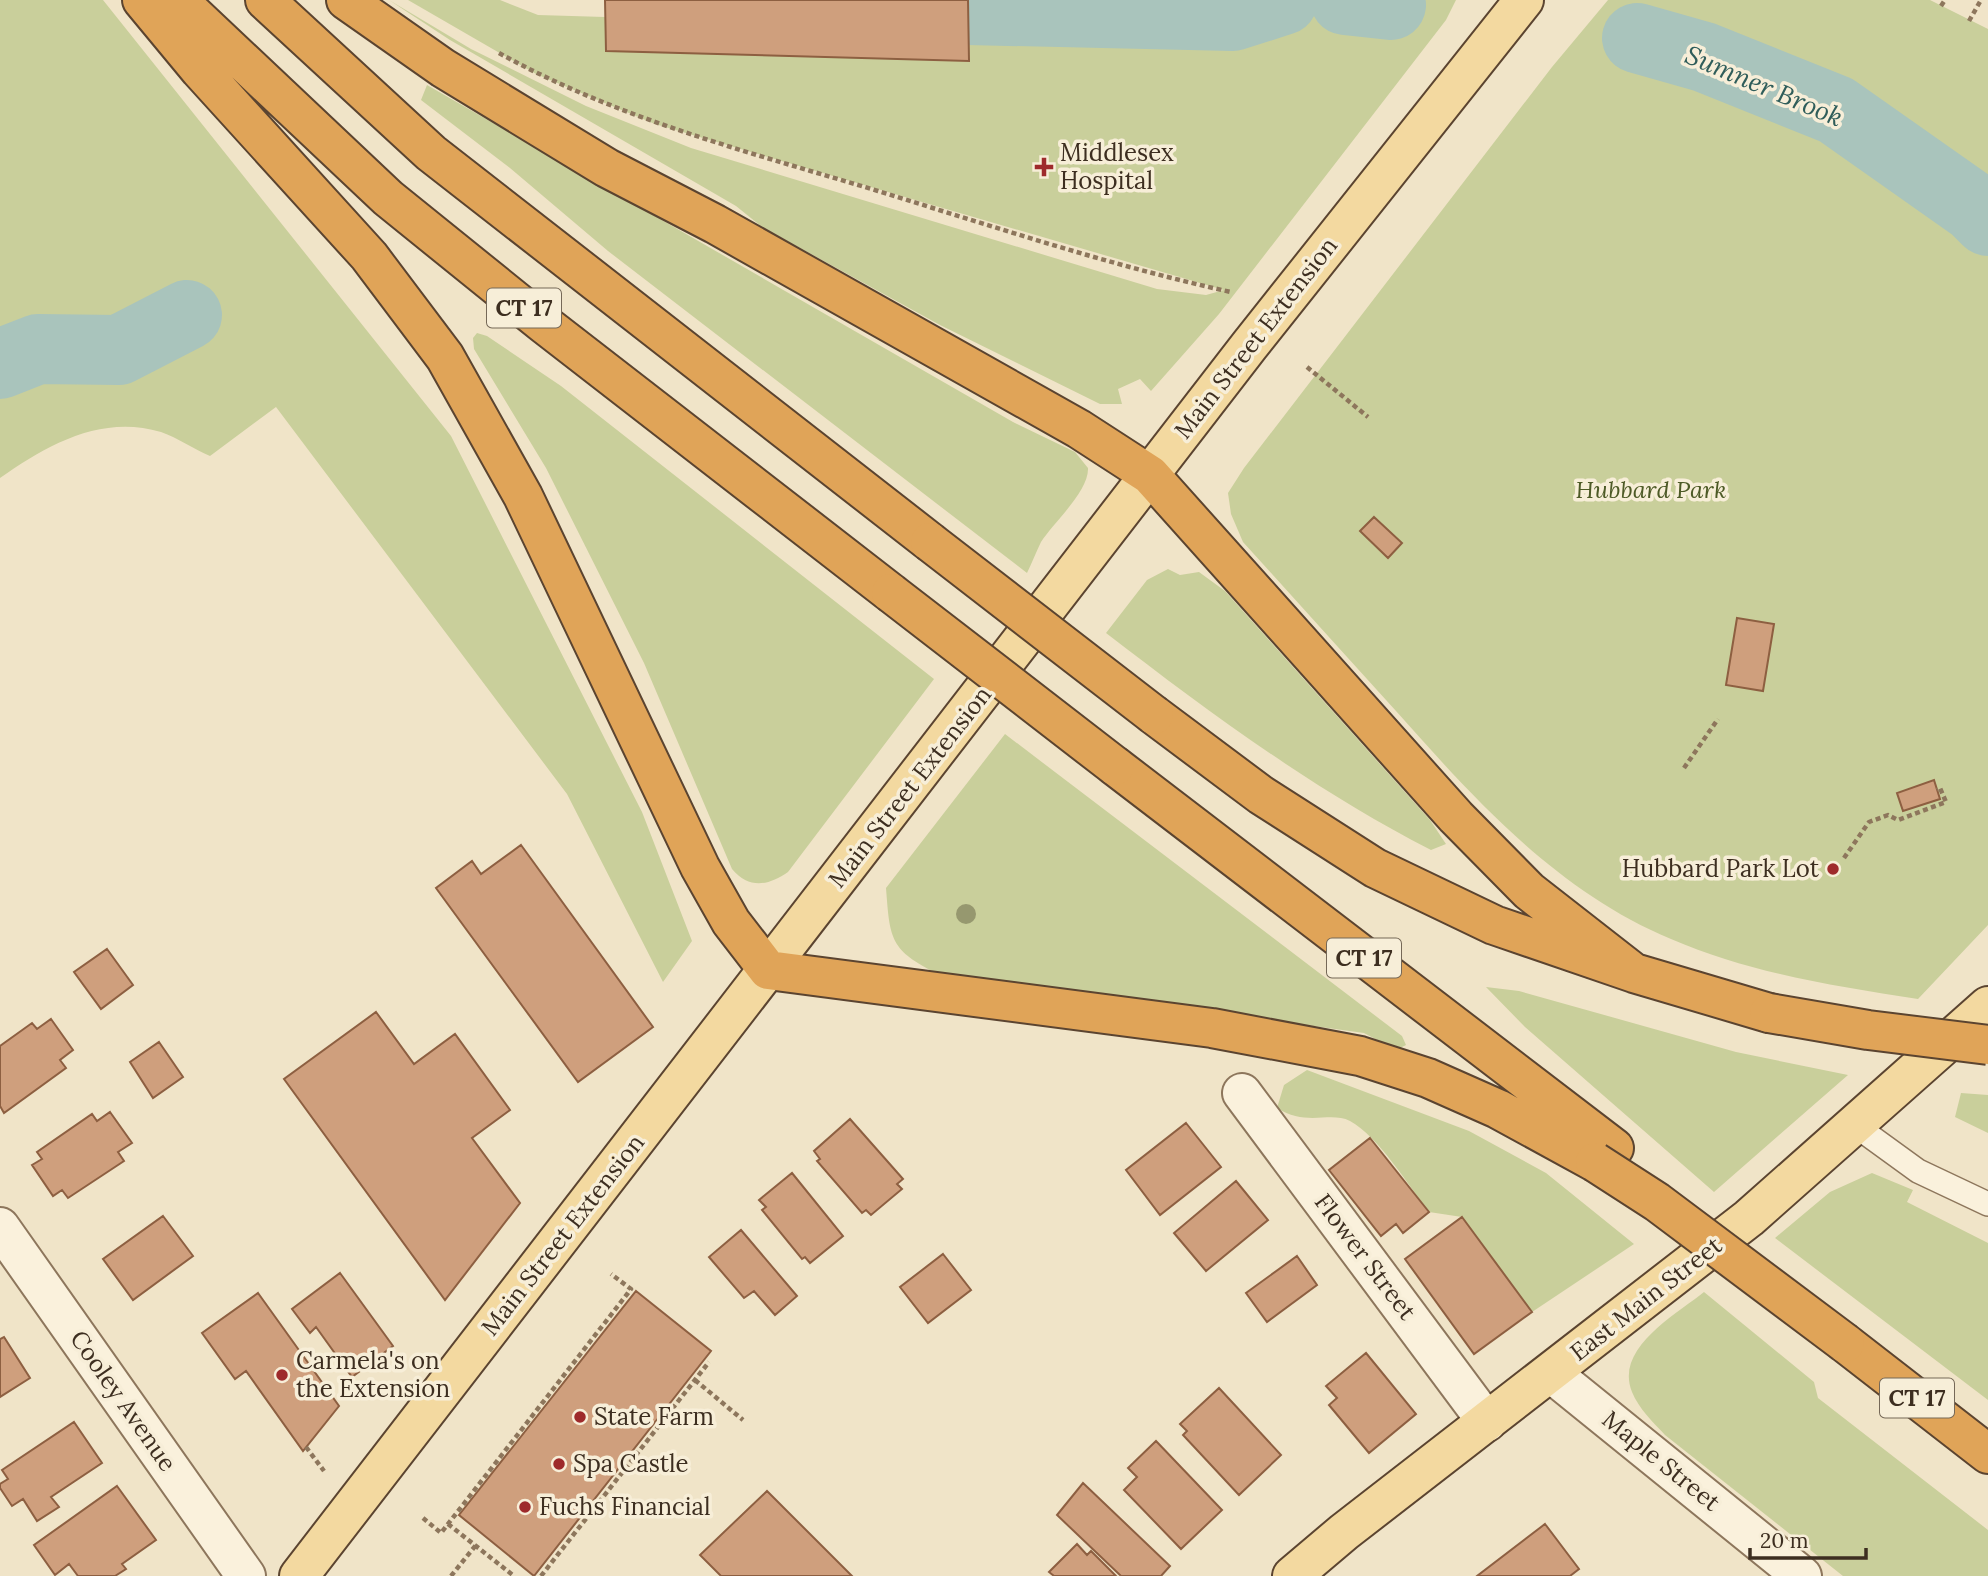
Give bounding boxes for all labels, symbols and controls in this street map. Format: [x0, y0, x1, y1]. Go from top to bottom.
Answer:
water label: Sumner Brook [1680, 37, 1848, 134]
place label: Middlesex Hospital [1060, 137, 1174, 196]
marker: Middlesex Hospital [1034, 157, 1054, 177]
street label: Main Street Extension [1167, 231, 1344, 445]
road number: CT 17 [487, 288, 561, 328]
park label: Hubbard Park [1576, 474, 1726, 505]
street label: Main Street Extension [821, 680, 998, 894]
place label: Hubbard Park Lot [1622, 853, 1820, 884]
marker: Hubbard Park Lot [1825, 861, 1841, 877]
road number: CT 17 [1327, 939, 1401, 978]
street label: Main Street Extension [474, 1128, 651, 1342]
street label: Flower Street [1308, 1187, 1423, 1327]
street label: East Main Street [1564, 1229, 1728, 1367]
street label: Cooley Avenue [63, 1324, 183, 1477]
place label: Carmela's on the Extension [296, 1345, 450, 1404]
marker: Carmela's on the Extension [274, 1367, 290, 1383]
road number: CT 17 [1880, 1378, 1954, 1418]
place label: State Farm [594, 1401, 714, 1432]
street label: Maple Street [1596, 1404, 1727, 1518]
marker: State Farm [572, 1409, 588, 1425]
place label: Spa Castle [573, 1448, 689, 1479]
marker: Spa Castle [551, 1456, 567, 1472]
place label: Fuchs Financial [539, 1491, 711, 1522]
marker: Fuchs Financial [517, 1499, 533, 1515]
scale bar [1750, 1516, 1866, 1560]
text: 20 m [1760, 1527, 1809, 1554]

